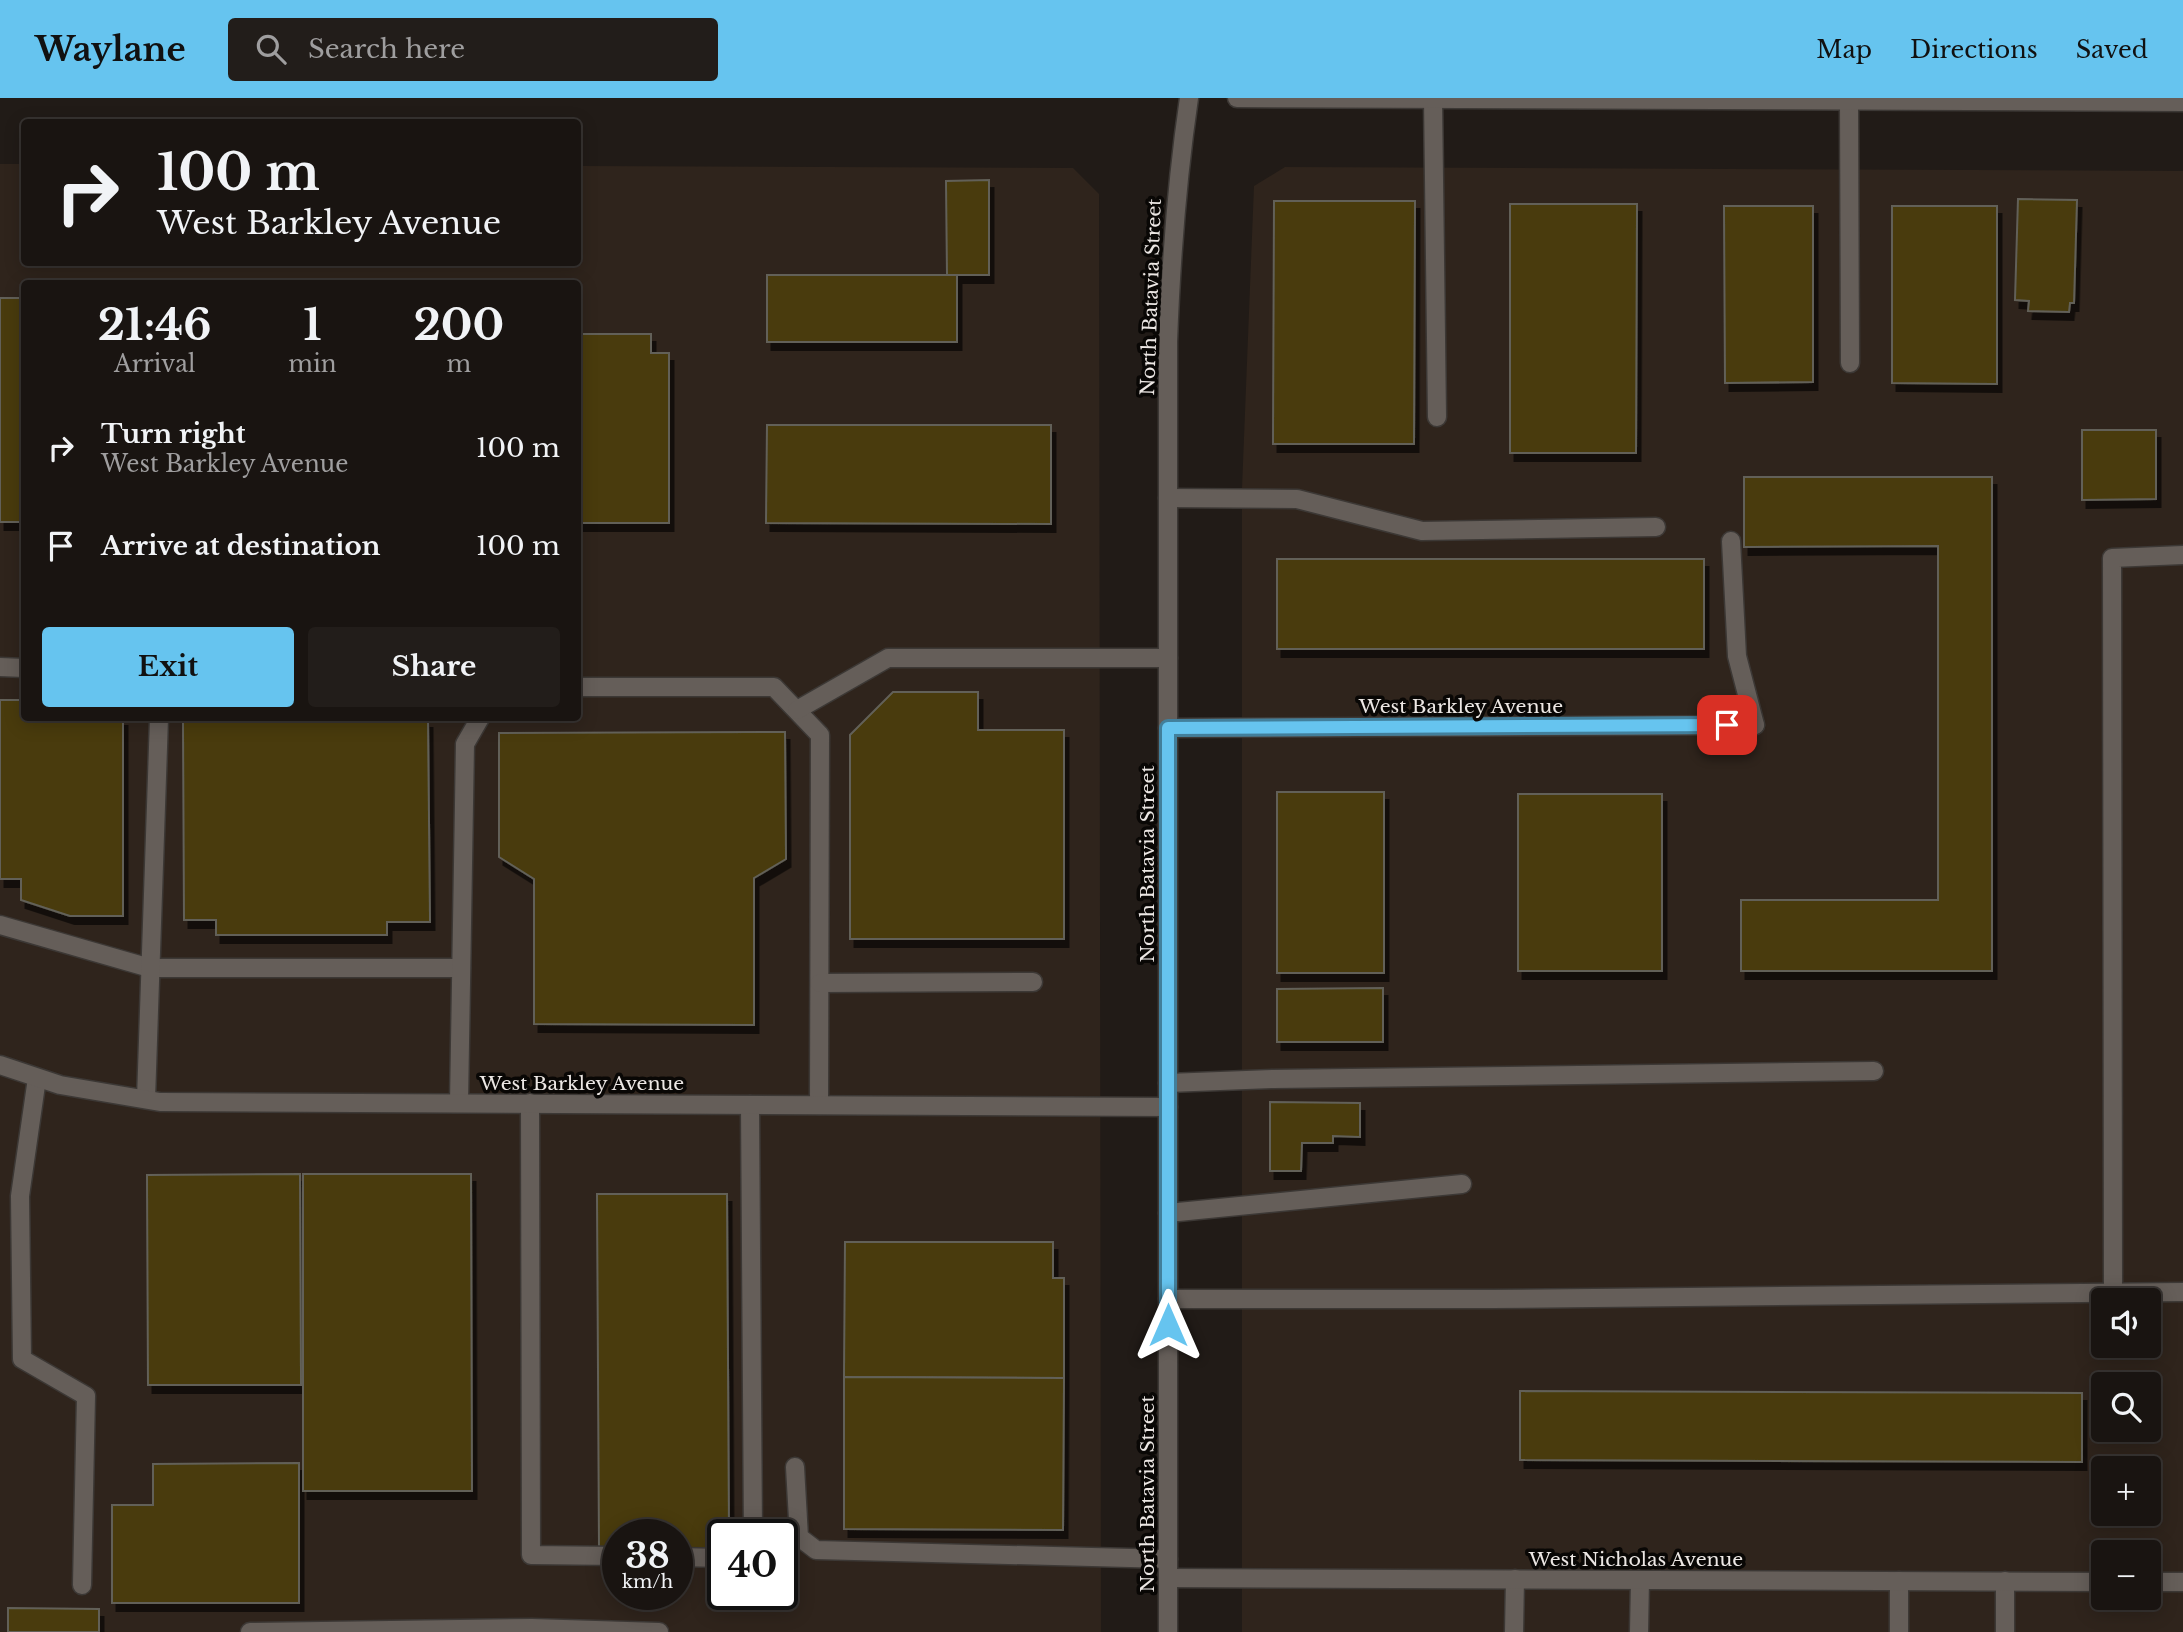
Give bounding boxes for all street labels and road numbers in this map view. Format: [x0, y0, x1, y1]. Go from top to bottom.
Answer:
street label: North Batavia Street [1136, 197, 1166, 396]
street label: West Barkley Avenue [1358, 695, 1563, 718]
street label: North Batavia Street [1136, 765, 1159, 963]
street label: West Barkley Avenue [479, 1072, 684, 1095]
street label: North Batavia Street [1136, 1395, 1159, 1593]
street label: West Nicholas Avenue [1528, 1548, 1743, 1571]

